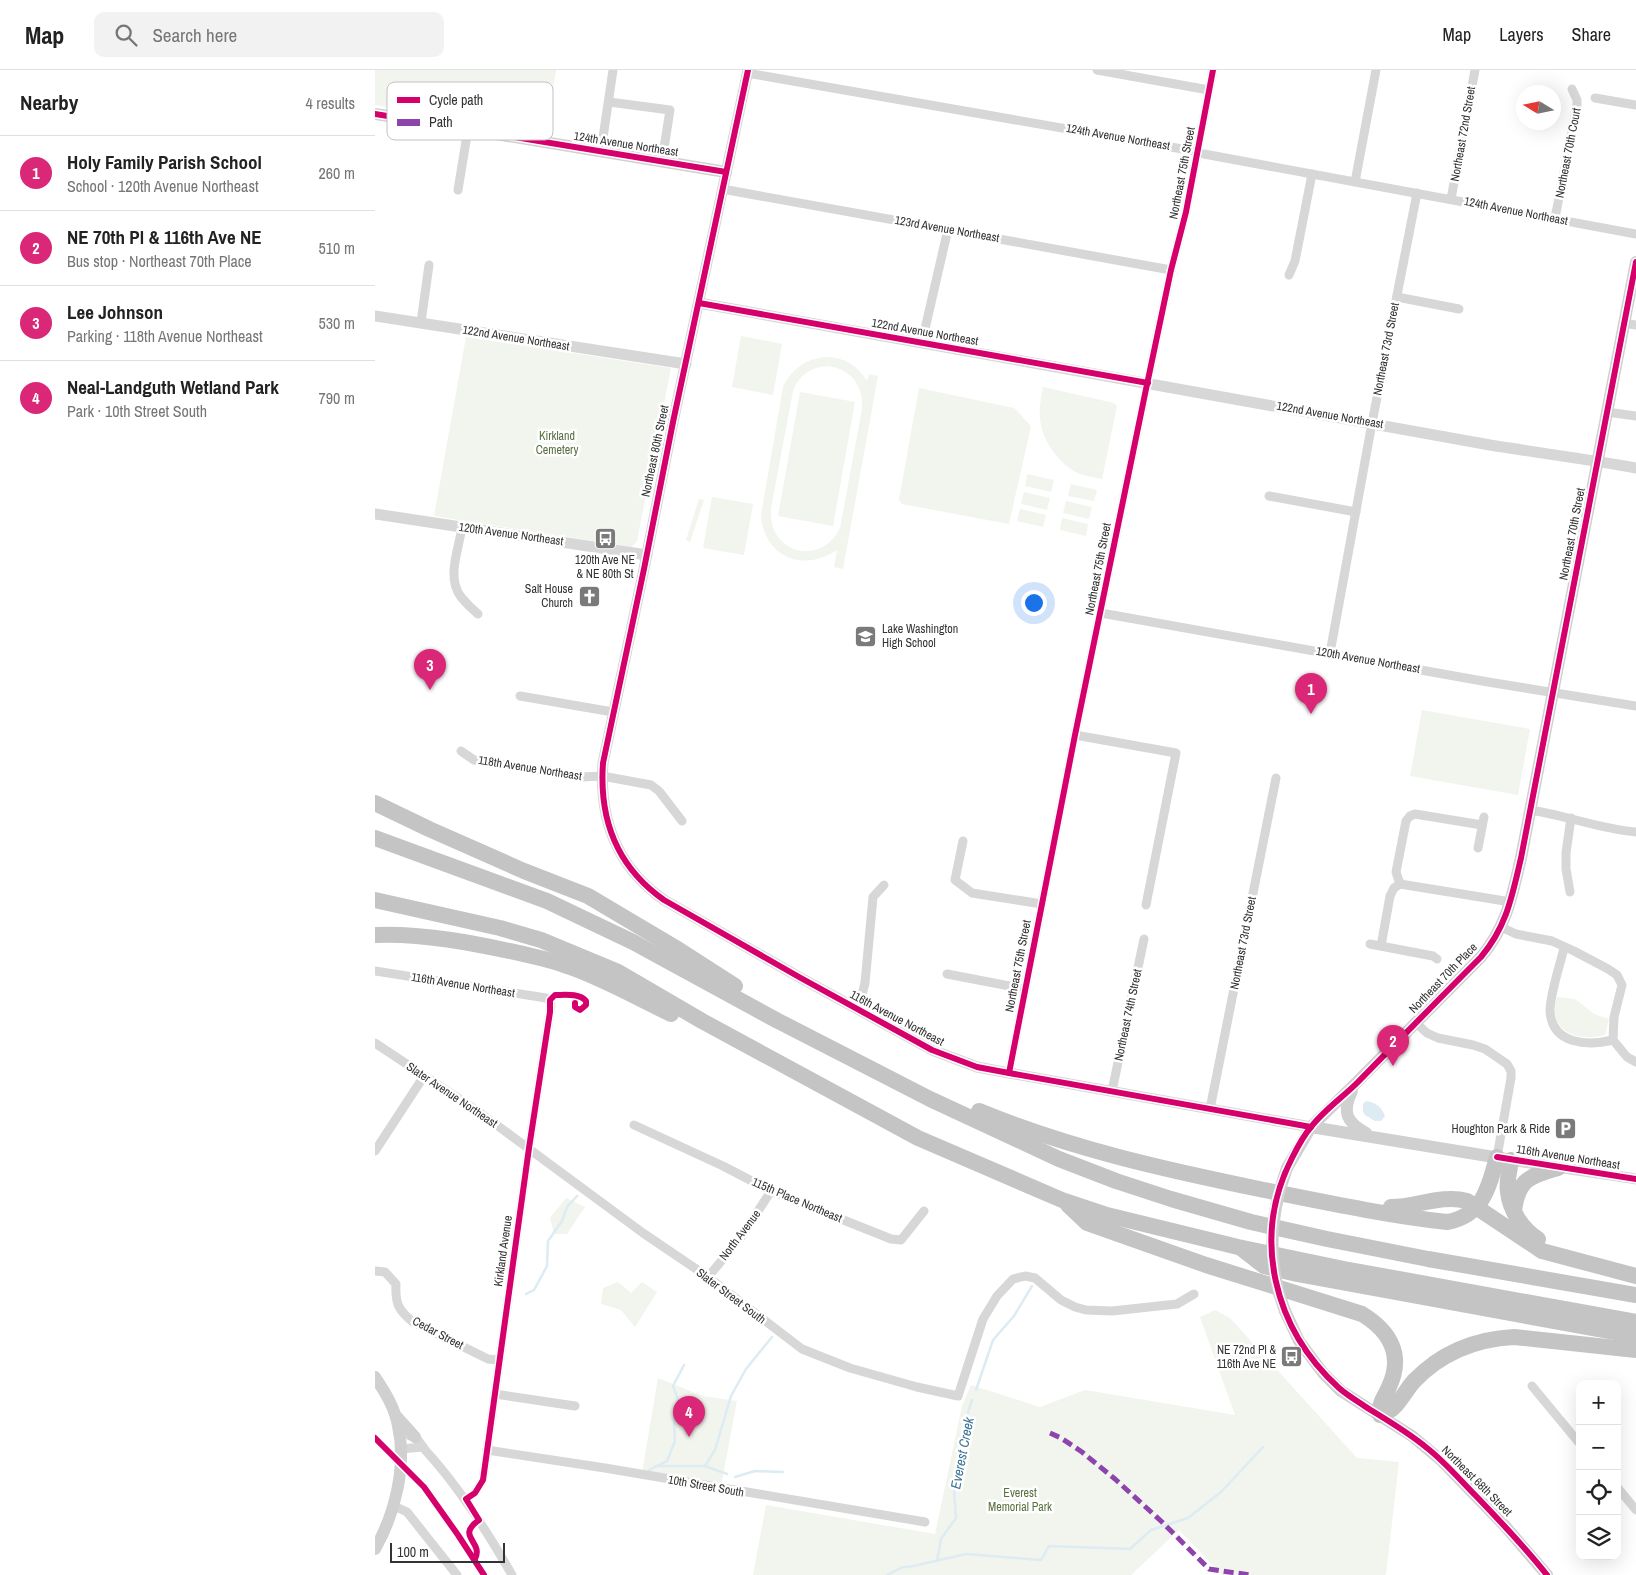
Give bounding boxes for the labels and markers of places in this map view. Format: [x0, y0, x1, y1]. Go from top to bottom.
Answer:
bus stop icon: 120th Ave NE & NE 80th St [593, 527, 617, 551]
place label: 120th Ave NE & NE 80th St [575, 552, 635, 582]
place label: Salt House Church [525, 581, 573, 611]
church icon: Salt House Church [577, 584, 601, 608]
place label: Lake Washington High School [882, 621, 958, 651]
school or university icon: Lake Washington High School [854, 624, 878, 648]
pin: 3 [414, 649, 446, 690]
pin: 1 [1295, 673, 1327, 714]
pin: 2 [1377, 1025, 1409, 1066]
parking icon: Houghton Park & Ride [1554, 1117, 1578, 1141]
place label: Houghton Park & Ride [1452, 1121, 1550, 1137]
place label: NE 72nd Pl & 116th Ave NE [1217, 1342, 1276, 1372]
bus stop icon: NE 72nd Pl & 116th Ave NE [1280, 1345, 1304, 1369]
pin: 4 [673, 1396, 705, 1437]

